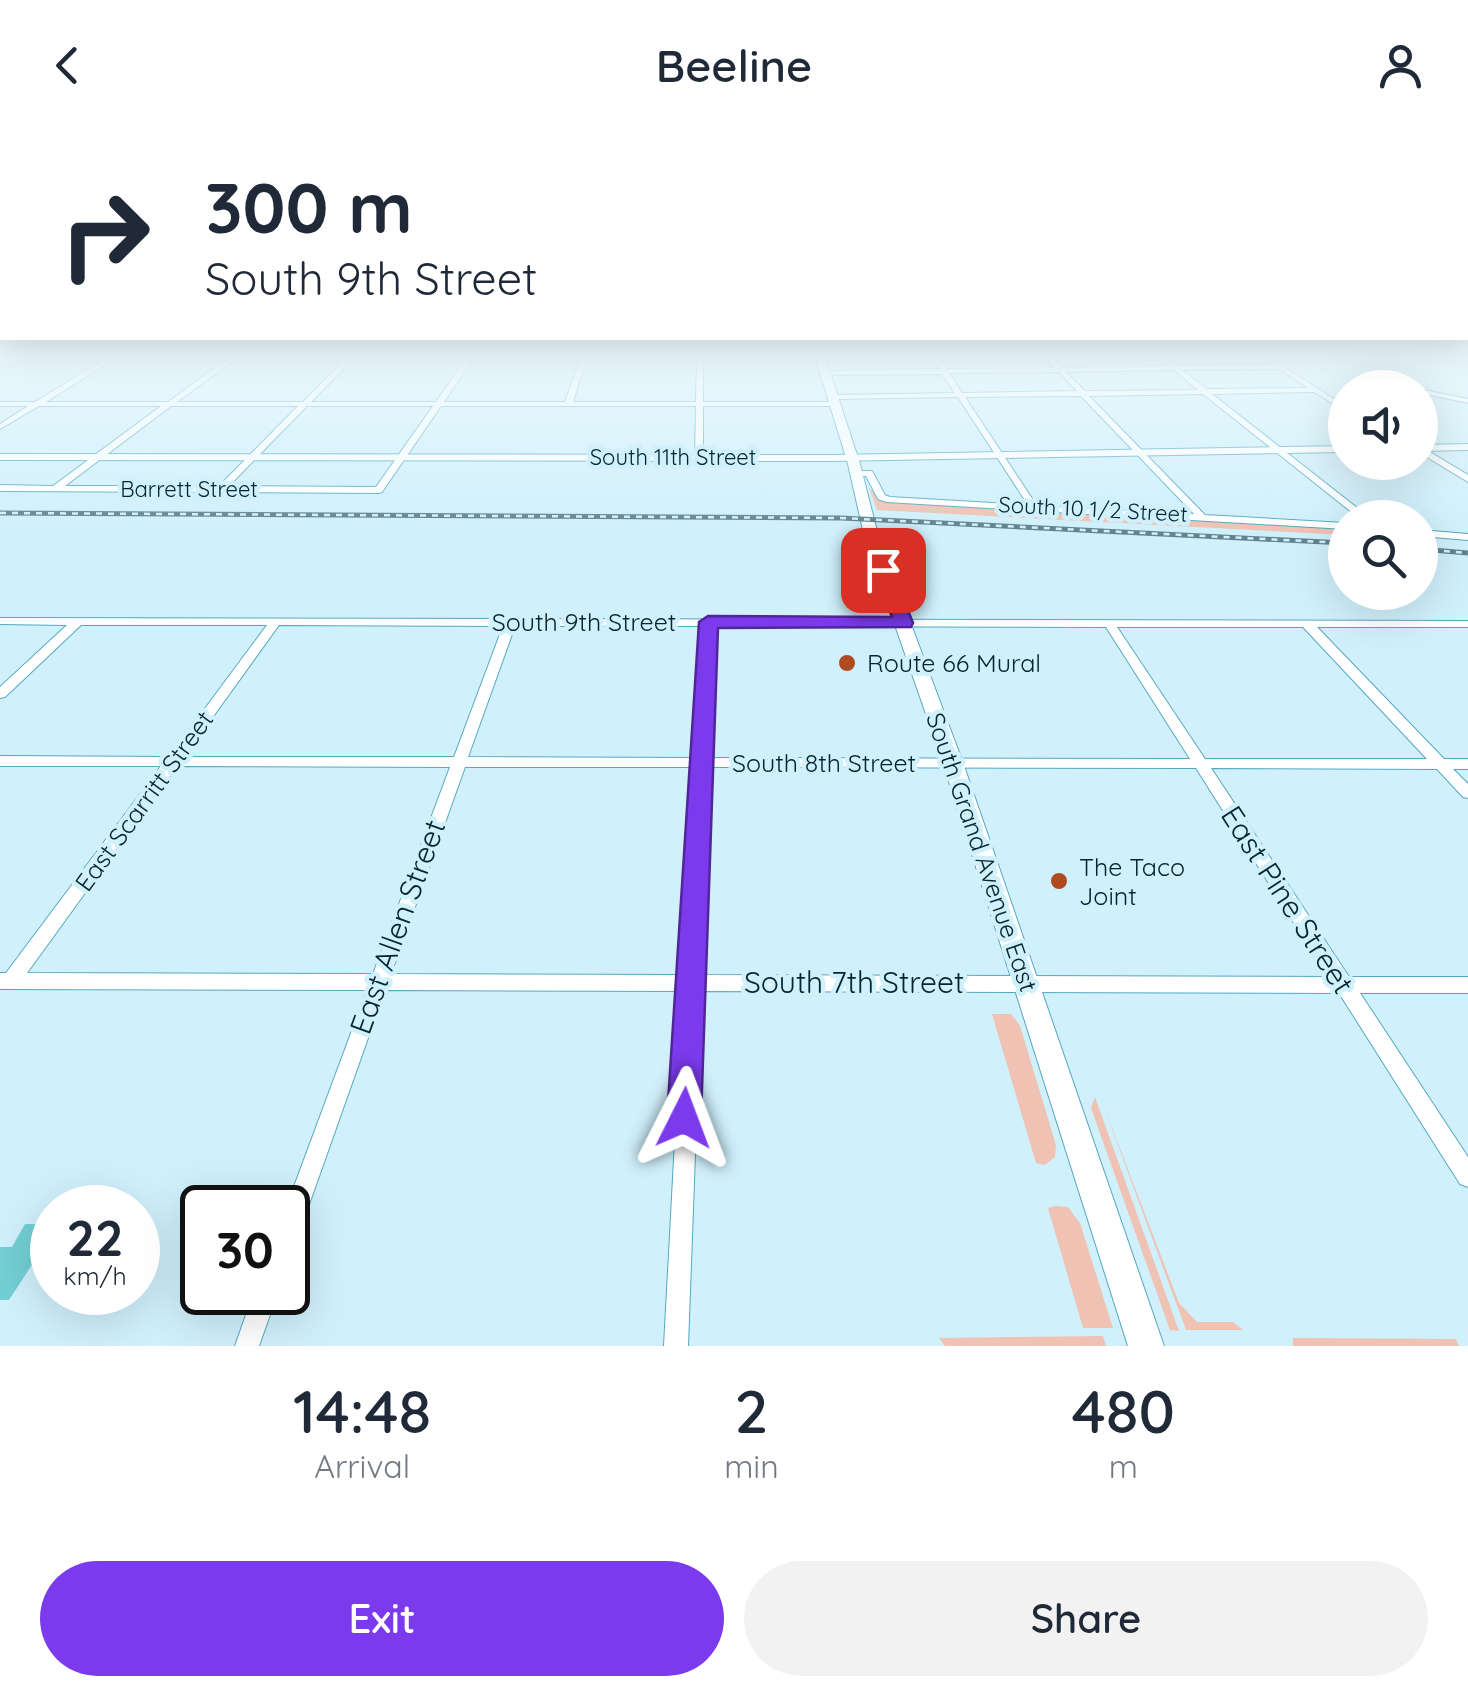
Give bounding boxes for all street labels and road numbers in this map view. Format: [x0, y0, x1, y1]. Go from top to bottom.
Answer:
street label: South 11th Street [590, 443, 756, 471]
street label: Barrett Street [120, 475, 258, 503]
street label: South 10 1/2 Street [998, 490, 1188, 528]
street label: South 9th Street [492, 606, 676, 637]
street label: East Scarritt Street [68, 705, 219, 897]
street label: South Grand Avenue East [920, 708, 1045, 995]
street label: South 8th Street [732, 747, 916, 778]
street label: East Pine Street [1213, 798, 1363, 1001]
street label: East Allen Street [341, 814, 453, 1039]
street label: South 7th Street [744, 963, 964, 1001]

